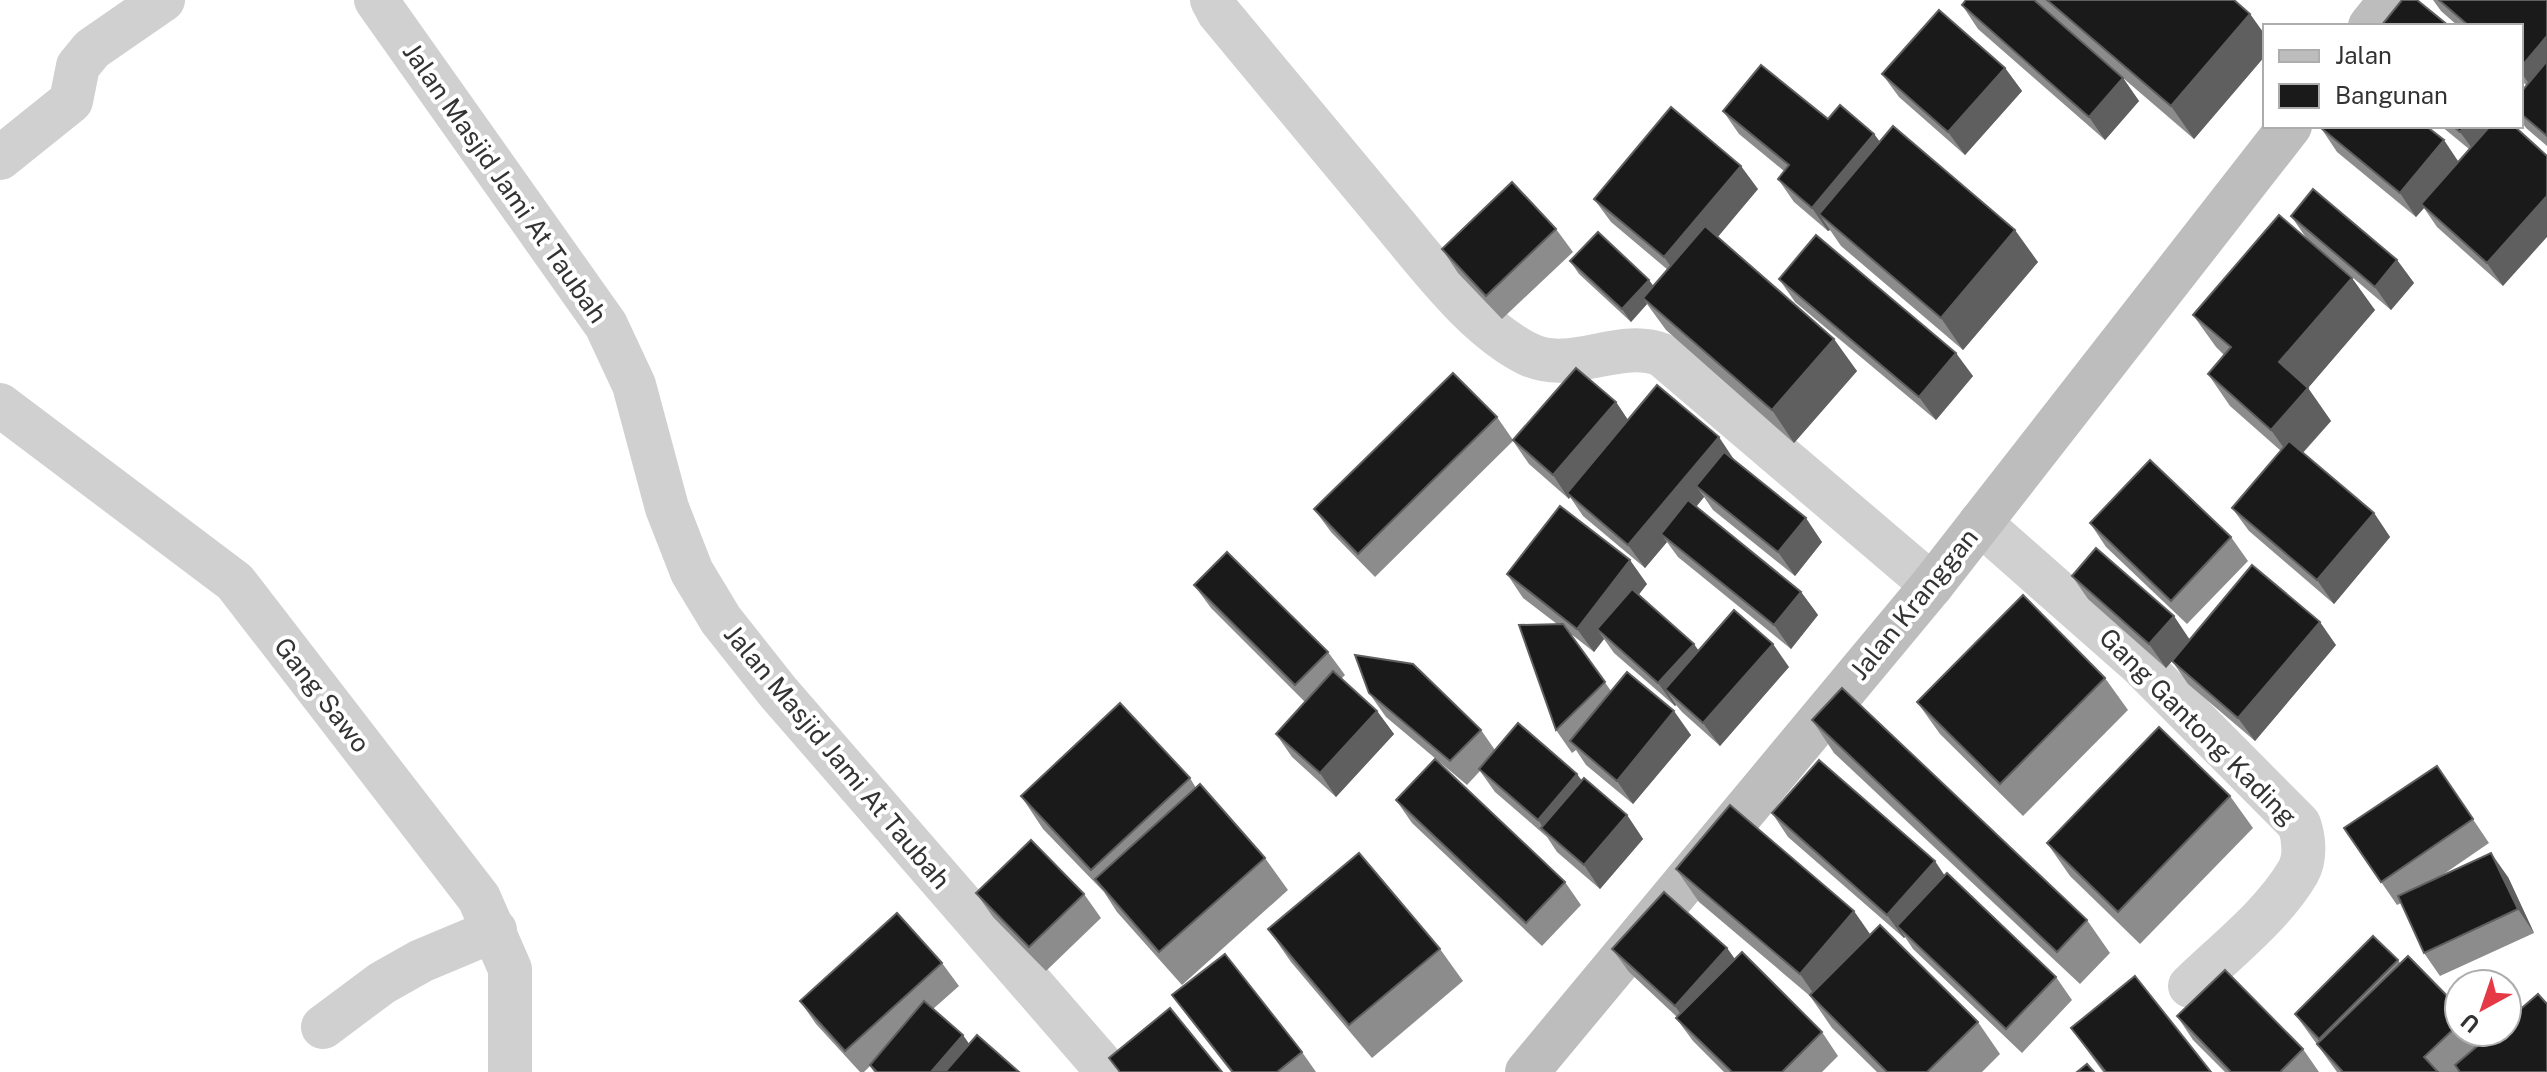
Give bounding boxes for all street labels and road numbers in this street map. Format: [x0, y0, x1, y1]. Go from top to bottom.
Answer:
street label: Jalan Masjid Jami At Taubah [397, 37, 614, 329]
street label: Jalan Kranggan [1843, 522, 1984, 686]
street label: Jalan Masjid Jami At Taubah [718, 618, 957, 895]
street label: Gang Gantong Kading [2093, 622, 2303, 832]
street label: Gang Sawo [268, 631, 377, 758]

